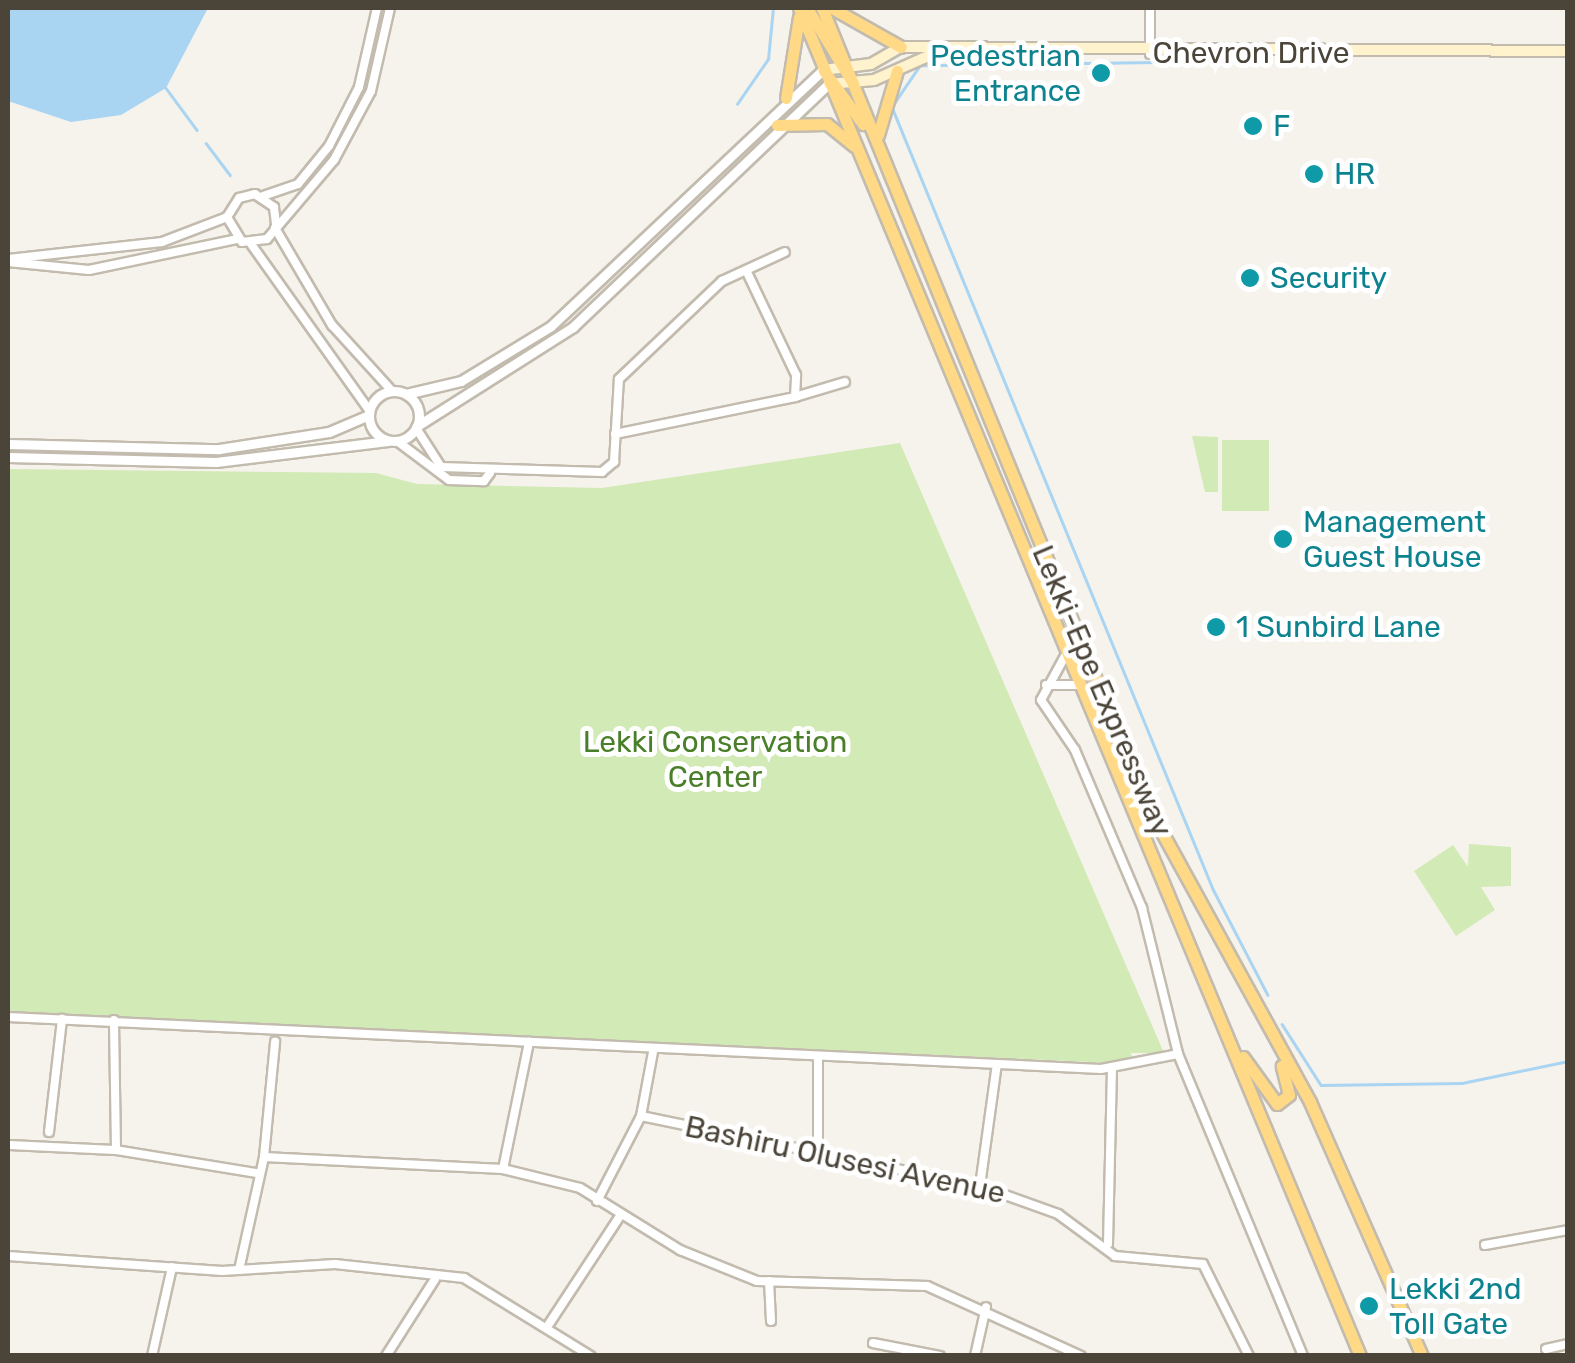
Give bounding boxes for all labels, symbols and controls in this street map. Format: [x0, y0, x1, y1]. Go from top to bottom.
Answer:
street label: Chevron Drive [1152, 35, 1350, 71]
place label: Pedestrian Entrance [930, 38, 1081, 108]
marker: Pedestrian Entrance [1090, 62, 1112, 84]
place label: F [1273, 108, 1291, 144]
marker: F [1242, 115, 1264, 137]
place label: HR [1334, 156, 1375, 192]
marker: HR [1303, 163, 1325, 185]
place label: Security [1270, 260, 1387, 296]
marker: Security [1239, 267, 1261, 289]
place label: Management Guest House [1303, 504, 1486, 574]
marker: Management Guest House [1272, 528, 1294, 550]
street label: Lekki-Epe Expressway [1024, 540, 1180, 842]
place label: 1 Sunbird Lane [1236, 609, 1441, 645]
marker: 1 Sunbird Lane [1205, 616, 1227, 638]
park label: Lekki Conservation Center [583, 724, 847, 794]
street label: Bashiru Olusesi Avenue [681, 1108, 1009, 1212]
place label: Lekki 2nd Toll Gate [1389, 1271, 1522, 1342]
marker: Lekki 2nd Toll Gate [1358, 1295, 1380, 1317]

